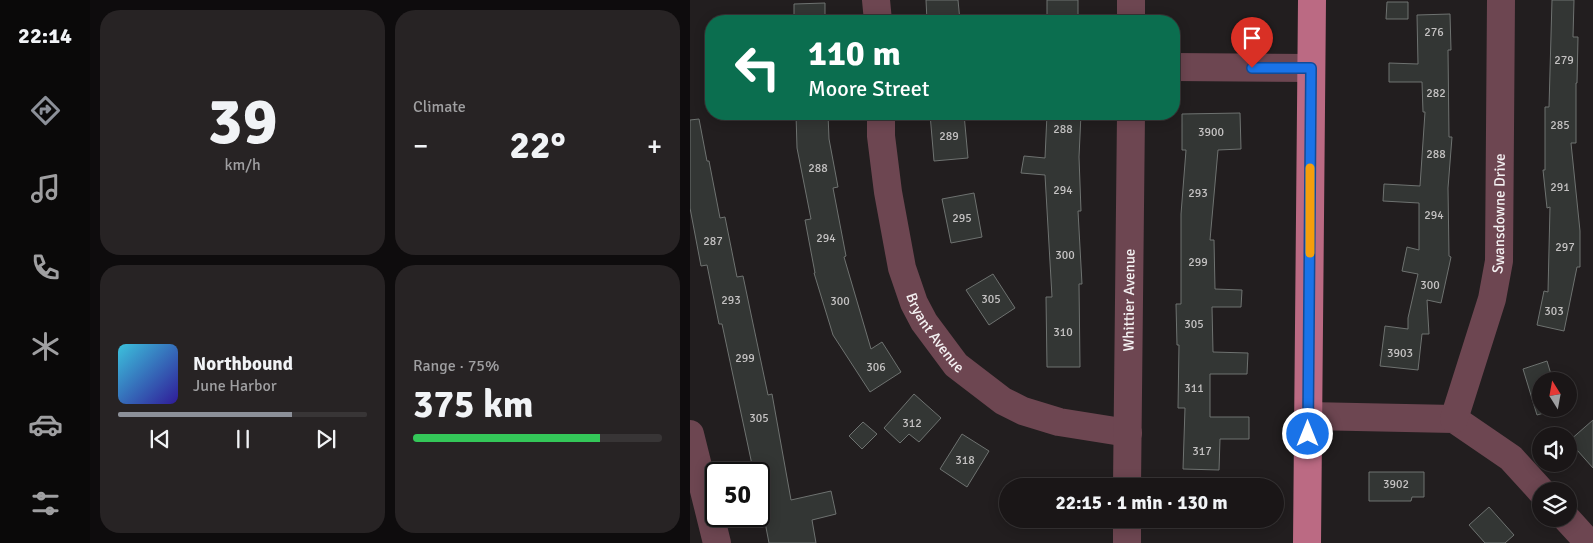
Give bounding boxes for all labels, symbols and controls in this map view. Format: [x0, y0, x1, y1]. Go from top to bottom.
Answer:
pin [1231, 17, 1273, 68]
text: 22:14 [18, 22, 72, 49]
icon: arrive [1238, 24, 1266, 52]
house number: 276 [1424, 25, 1444, 40]
text: 110 m [808, 32, 901, 75]
icon: left [725, 35, 790, 100]
house number: 279 [1554, 53, 1574, 68]
text: Moore Street [808, 75, 930, 102]
text: 39 [207, 82, 278, 162]
house number: 282 [1426, 86, 1446, 101]
icon: directions [28, 93, 63, 128]
text: Climate [413, 97, 466, 117]
house number: 285 [1550, 118, 1570, 133]
text: 22° [509, 122, 566, 169]
house number: 288 [1053, 122, 1073, 137]
house number: 3900 [1198, 125, 1224, 140]
text: − [413, 129, 428, 163]
text: + [647, 129, 662, 163]
house number: 289 [939, 129, 959, 144]
house number: 288 [1426, 147, 1446, 162]
street label: Swansdowne Drive [1488, 153, 1509, 275]
text: km/h [224, 155, 261, 175]
house number: 288 [808, 161, 828, 176]
icon: music [28, 171, 63, 206]
house number: 291 [1550, 180, 1570, 195]
house number: 294 [1053, 183, 1073, 198]
house number: 293 [1188, 186, 1208, 201]
house number: 294 [1424, 208, 1444, 223]
house number: 295 [952, 211, 972, 226]
house number: 294 [816, 231, 836, 246]
house number: 287 [703, 234, 723, 249]
house number: 297 [1555, 240, 1575, 255]
house number: 300 [1055, 248, 1075, 263]
street label: Whittier Avenue [1119, 248, 1139, 352]
icon: phone [28, 250, 63, 285]
house number: 299 [1188, 255, 1208, 270]
house number: 300 [1420, 278, 1440, 293]
street label: Bryant Avenue [902, 290, 968, 377]
house number: 305 [981, 292, 1001, 307]
house number: 293 [721, 293, 741, 308]
house number: 300 [830, 294, 850, 309]
house number: 303 [1544, 304, 1564, 319]
house number: 305 [1184, 317, 1204, 332]
house number: 310 [1053, 325, 1073, 340]
icon: climate [28, 329, 63, 364]
house number: 3903 [1387, 346, 1413, 361]
house number: 299 [735, 351, 755, 366]
text: Northbound [193, 352, 293, 376]
text: Range · 75% [413, 356, 499, 376]
house number: 306 [866, 360, 886, 375]
north arrow [1532, 372, 1578, 418]
map controls [1532, 372, 1577, 527]
text: June Harbor [193, 376, 277, 396]
text: 375 km [413, 381, 534, 428]
house number: 311 [1184, 381, 1204, 396]
icon: car [28, 407, 63, 442]
position arrow [1281, 407, 1333, 459]
house number: 305 [749, 411, 769, 426]
house number: 312 [902, 416, 922, 431]
icon: previous [146, 425, 174, 453]
icon: pause [229, 425, 257, 453]
icon: next [312, 425, 340, 453]
button: sound [1532, 427, 1577, 472]
house number: 317 [1192, 444, 1212, 459]
house number: 318 [955, 453, 975, 468]
speed limit sign: 50 [705, 462, 770, 527]
house number: 3902 [1383, 477, 1409, 492]
button: layers [1532, 482, 1577, 527]
icon: filters [28, 486, 63, 521]
text: 22:15 · 1 min · 130 m [1055, 491, 1228, 515]

